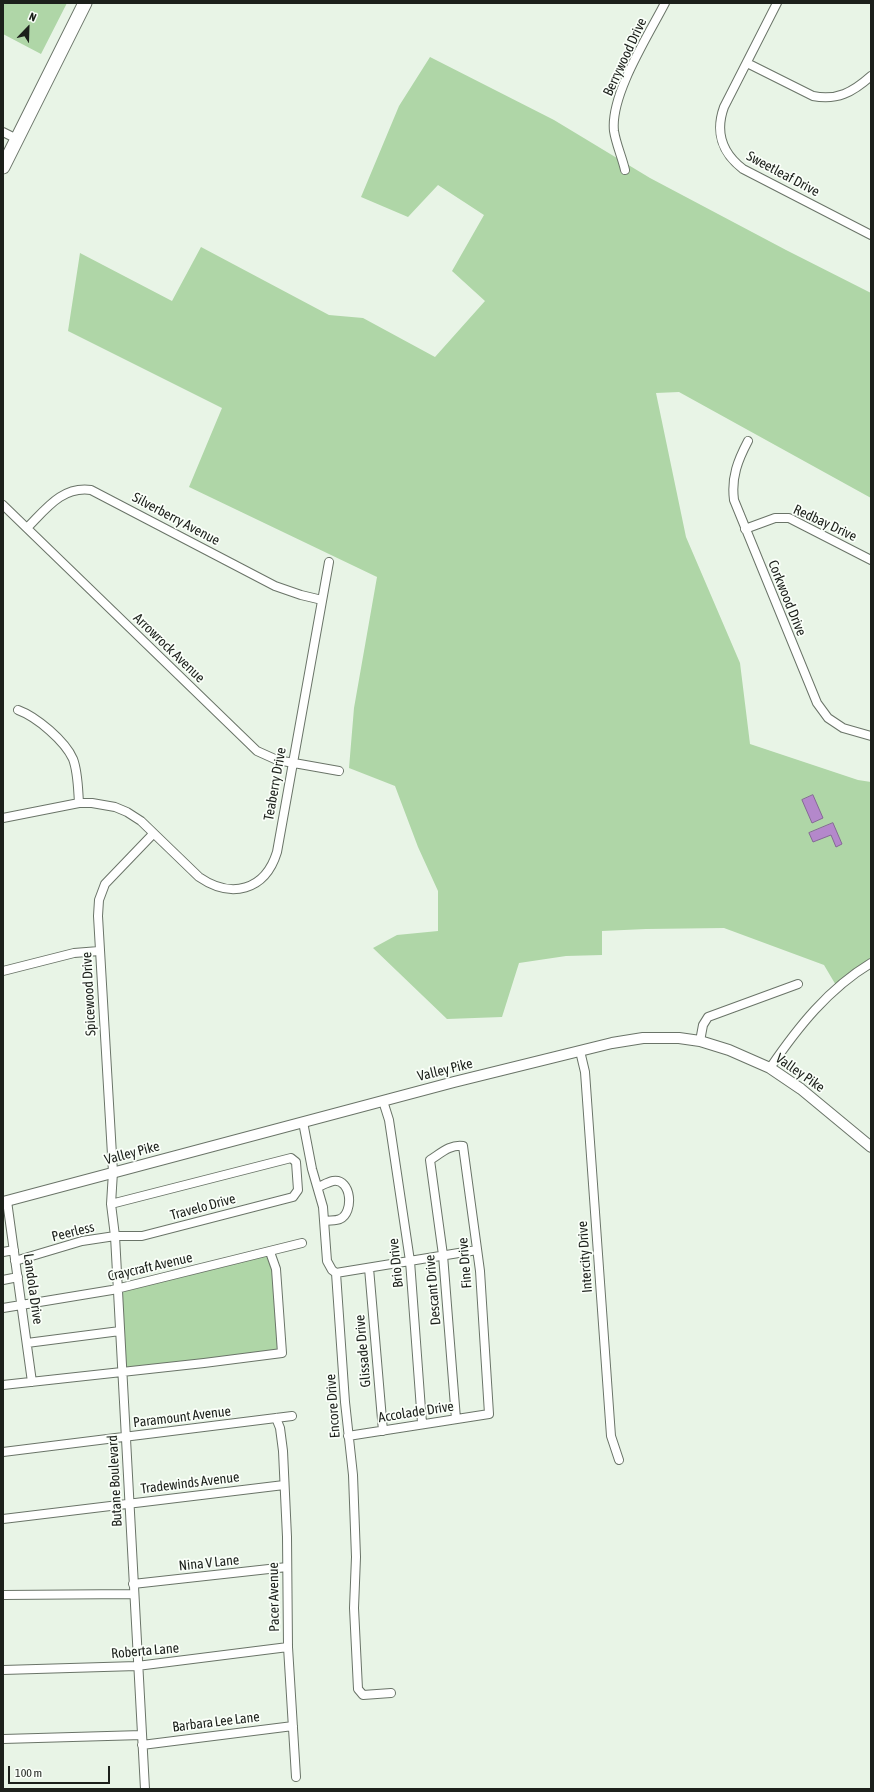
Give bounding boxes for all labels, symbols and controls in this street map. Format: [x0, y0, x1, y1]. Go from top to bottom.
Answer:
north arrow [8, 8, 48, 48]
text: N [27, 10, 38, 24]
street label: Berrywood Drive [600, 15, 650, 99]
street label: Sweetleaf Drive [744, 148, 822, 200]
street label: Silverberry Avenue [129, 489, 223, 549]
street label: Redbay Drive [791, 501, 859, 545]
street label: Corkwood Drive [764, 558, 810, 638]
street label: Arrowrock Avenue [130, 610, 208, 686]
street label: Teaberry Drive [260, 746, 290, 822]
street label: Spicewood Drive [78, 951, 100, 1037]
street label: Valley Pike [772, 1050, 828, 1096]
street label: Valley Pike [416, 1055, 474, 1085]
street label: Valley Pike [103, 1138, 161, 1168]
street label: Travelo Drive [169, 1190, 237, 1224]
street label: Peerless [50, 1219, 96, 1245]
street label: Intercity Drive [574, 1220, 596, 1294]
street label: Brio Drive [385, 1237, 407, 1289]
street label: Fine Drive [454, 1237, 476, 1289]
street label: Craycraft Avenue [106, 1249, 194, 1285]
street label: Landola Drive [20, 1253, 46, 1325]
street label: Descant Drive [422, 1254, 444, 1326]
street label: Glissade Drive [351, 1314, 375, 1388]
street label: Encore Drive [322, 1373, 344, 1439]
street label: Accolade Drive [377, 1398, 455, 1426]
street label: Paramount Avenue [132, 1403, 232, 1431]
street label: Butane Boulevard [104, 1435, 126, 1527]
street label: Tradewinds Avenue [140, 1469, 240, 1497]
street label: Nina V Lane [178, 1551, 240, 1575]
street label: Pacer Avenue [265, 1562, 283, 1632]
street label: Roberta Lane [110, 1640, 180, 1662]
street label: Barbara Lee Lane [171, 1708, 261, 1736]
scale bar [10, 1758, 112, 1784]
text: 100 m [15, 1766, 42, 1780]

